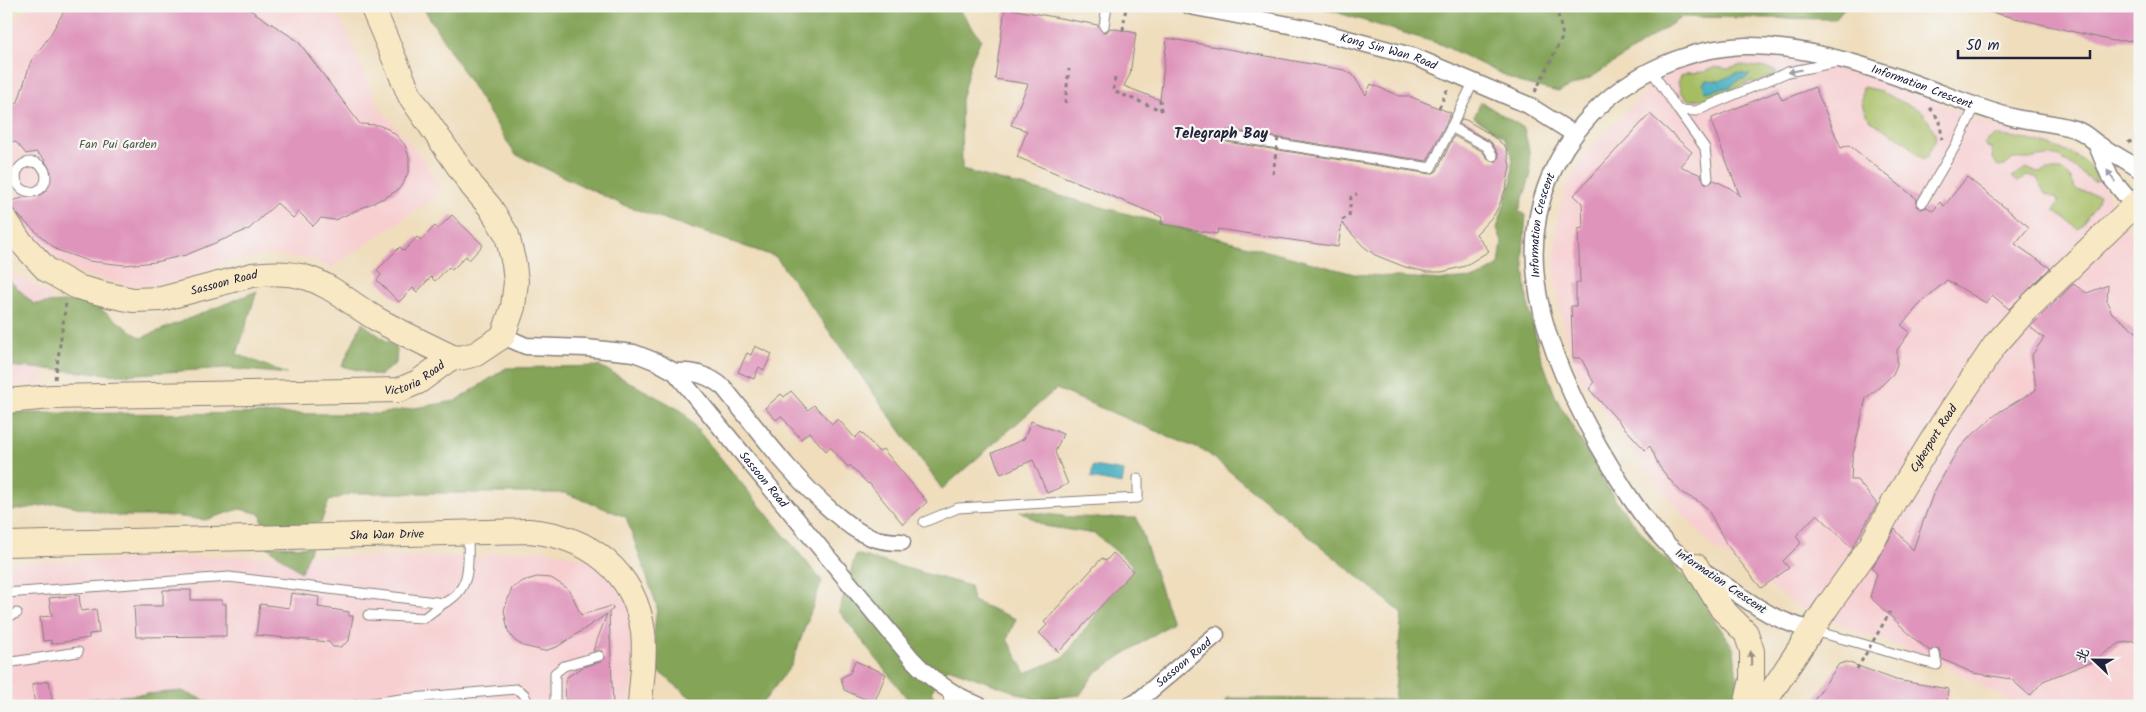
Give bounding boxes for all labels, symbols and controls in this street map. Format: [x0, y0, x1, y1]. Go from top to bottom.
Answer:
street label: Kong Sin Wan Road [1338, 28, 1441, 76]
scale bar [1958, 28, 2091, 60]
text: 50 m [1966, 34, 2000, 58]
street label: Information Crescent [1869, 60, 1976, 114]
one-way arrow [1788, 67, 1803, 75]
district label: Telegraph Bay [1174, 122, 1268, 146]
park label: Fan Pui Garden [79, 135, 157, 154]
street label: Information Crescent [1526, 169, 1561, 279]
one-way arrow [2106, 169, 2115, 183]
street label: Sassoon Road [189, 265, 259, 301]
street label: Victoria Road [385, 356, 450, 400]
street label: Cyberport Road [1905, 400, 1963, 476]
street label: Sassoon Road [734, 447, 793, 513]
street label: Sha Wan Drive [349, 525, 425, 545]
street label: Information Crescent [1671, 544, 1771, 619]
street label: Sassoon Road [1152, 633, 1217, 692]
north arrow [2068, 634, 2118, 684]
text: 北 [2070, 645, 2096, 666]
one-way arrow [1747, 649, 1755, 665]

